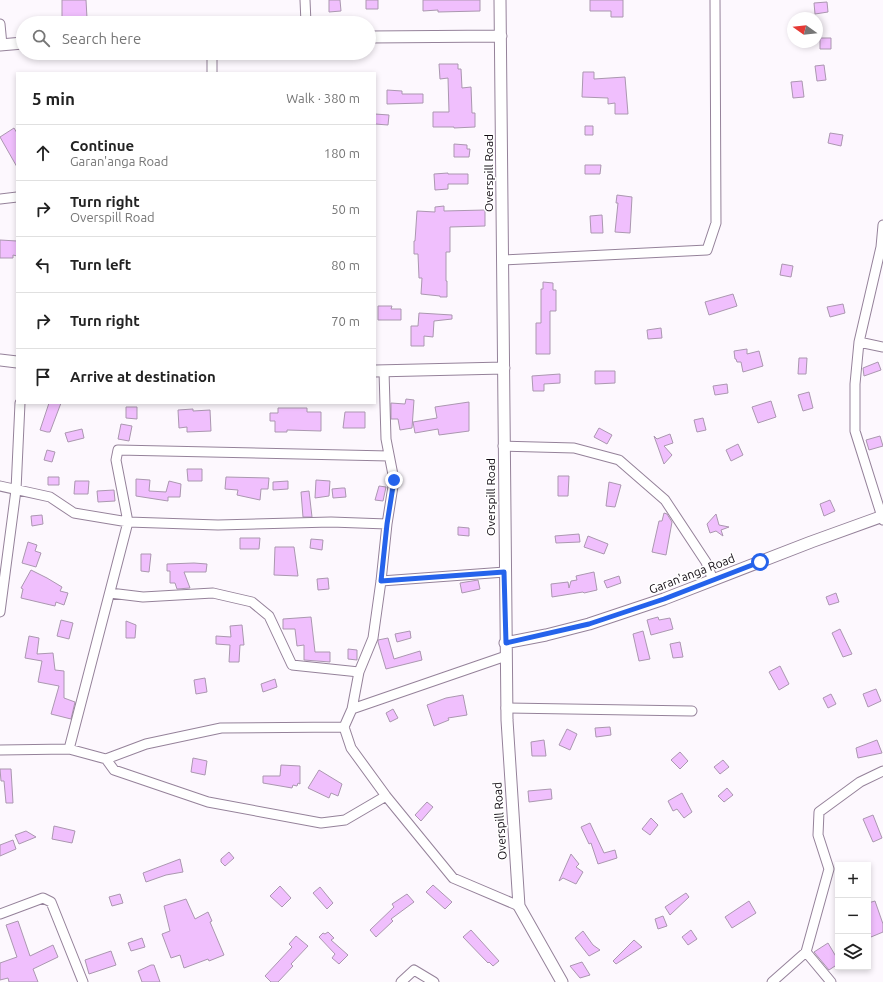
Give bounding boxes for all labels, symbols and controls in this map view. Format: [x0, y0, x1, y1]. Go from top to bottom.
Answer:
north arrow [787, 12, 823, 48]
search box [16, 16, 376, 60]
icon: search [30, 27, 52, 49]
text: Search here [62, 30, 141, 47]
text: 5 min [32, 89, 75, 108]
text: Walk · 380 m [286, 91, 360, 105]
street label: Overspill Road [482, 134, 495, 212]
text: Continue [70, 137, 134, 154]
icon: ahead [32, 142, 54, 164]
text: 180 m [324, 146, 360, 160]
text: Garan'anga Road [70, 154, 168, 168]
text: Turn right [70, 193, 140, 210]
icon: right [32, 198, 54, 220]
text: 50 m [331, 202, 360, 216]
text: Overspill Road [70, 210, 155, 224]
icon: left [32, 254, 54, 276]
text: Turn left [70, 256, 131, 273]
text: 80 m [331, 258, 360, 272]
icon: right [32, 310, 54, 332]
text: Turn right [70, 312, 140, 329]
text: 70 m [331, 314, 360, 328]
icon: arrive [32, 366, 54, 388]
text: Arrive at destination [70, 368, 216, 385]
street label: Overspill Road [484, 458, 497, 536]
route end [385, 471, 403, 489]
street label: Garan'anga Road [647, 551, 737, 596]
route start [751, 553, 769, 571]
street label: Overspill Road [490, 782, 509, 860]
map controls [835, 862, 871, 970]
button: + [835, 862, 871, 898]
button: − [835, 898, 871, 934]
button: layers [835, 934, 871, 970]

